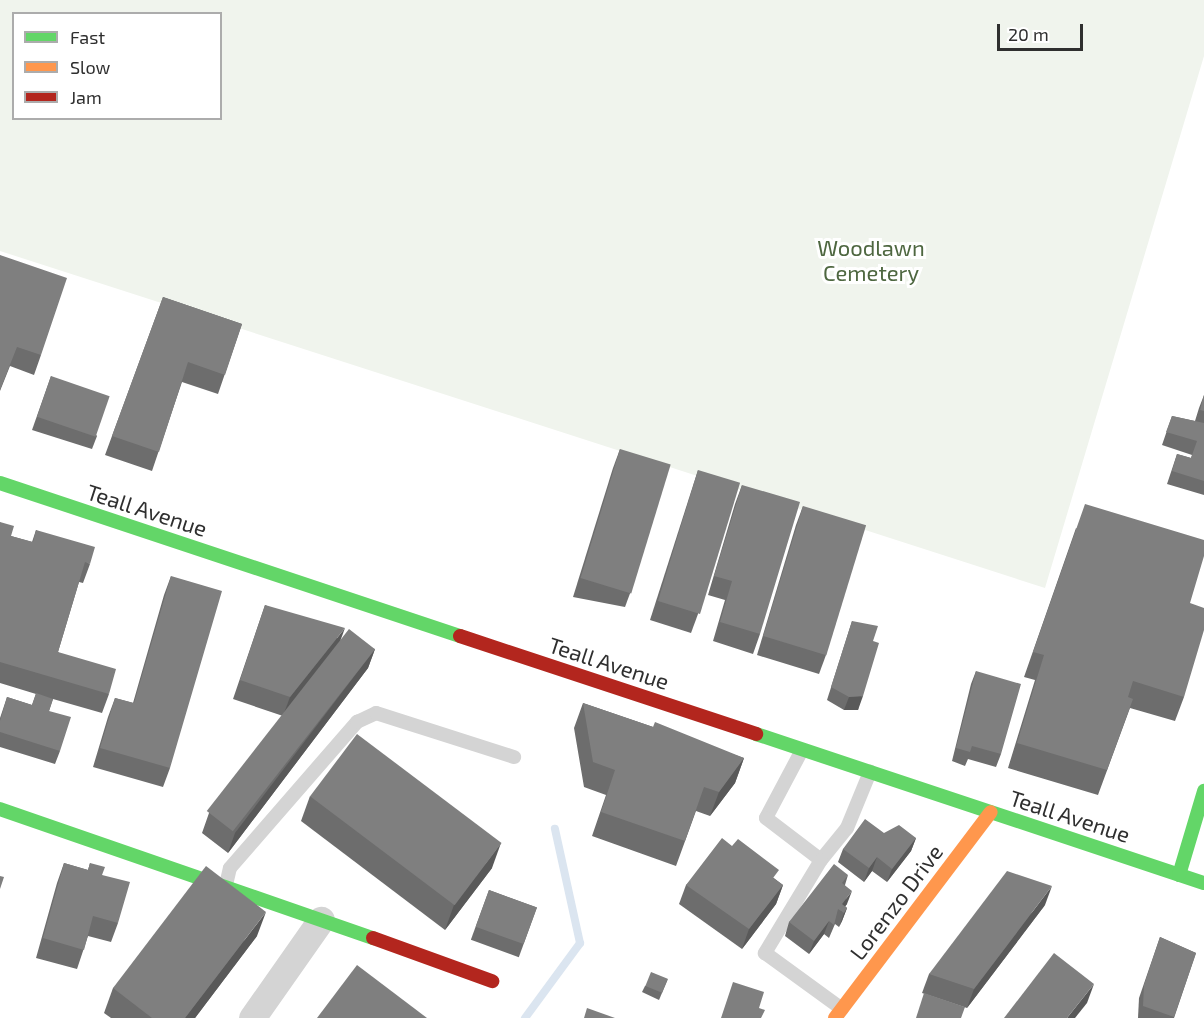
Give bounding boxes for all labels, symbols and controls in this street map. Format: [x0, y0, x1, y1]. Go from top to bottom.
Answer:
legend [12, 12, 222, 120]
scale bar [1000, 12, 1086, 50]
text: 20 m [1008, 23, 1049, 45]
text: Fast [70, 26, 105, 48]
text: Slow [70, 56, 110, 78]
text: Jam [70, 86, 102, 108]
park label: Woodlawn Cemetery [817, 234, 925, 286]
street label: Teall Avenue [83, 478, 211, 542]
street label: Teall Avenue [545, 631, 673, 695]
street label: Teall Avenue [1006, 784, 1134, 848]
street label: Lorenzo Drive [844, 839, 948, 965]

